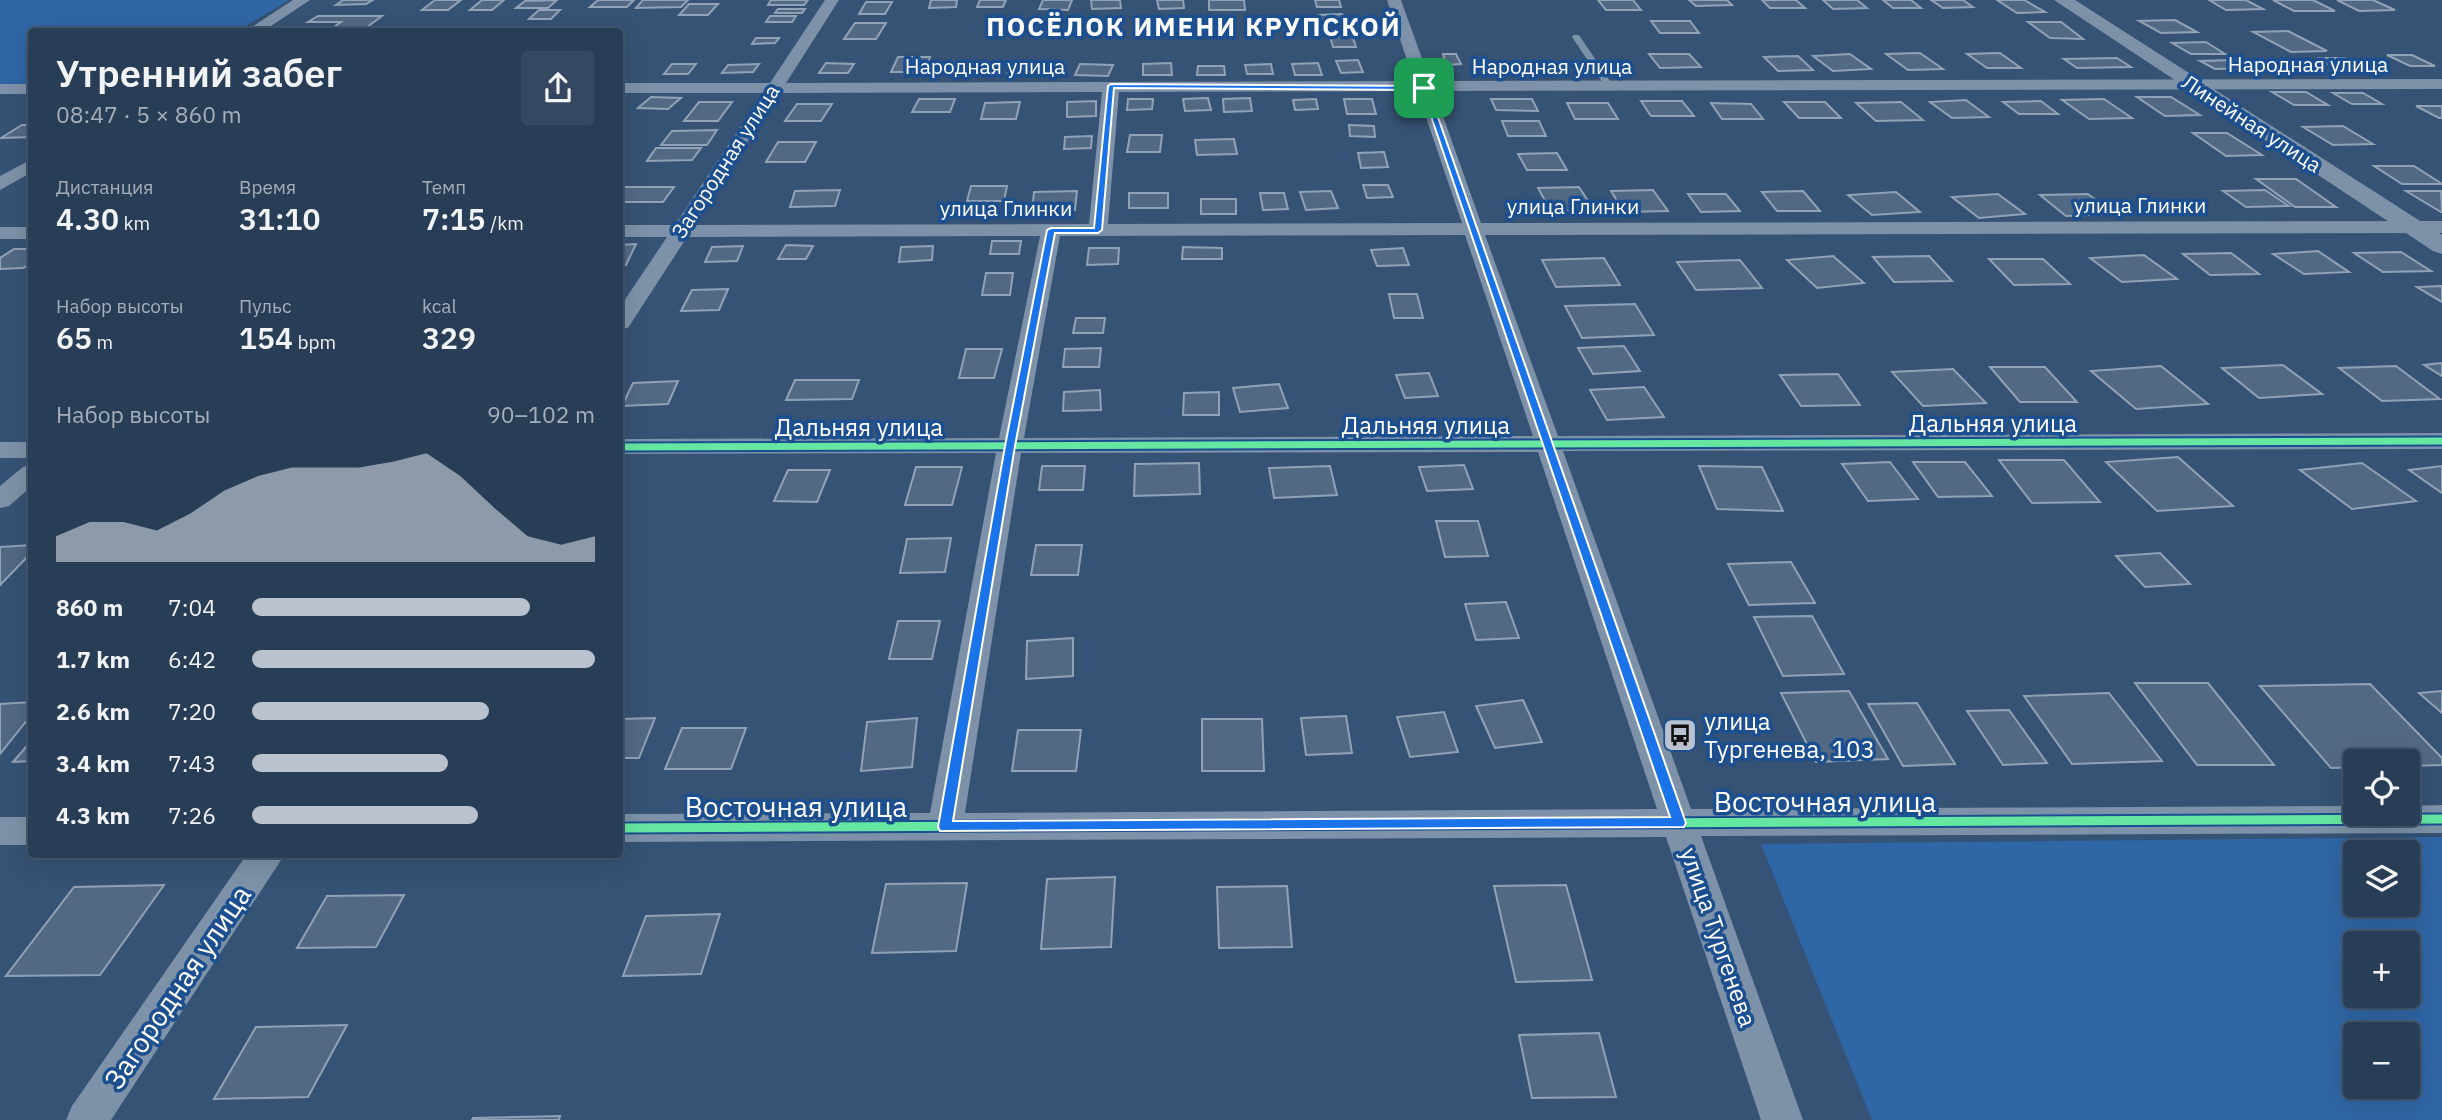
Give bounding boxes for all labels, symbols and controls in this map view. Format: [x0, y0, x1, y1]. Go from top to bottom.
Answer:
district label: ПОСЁЛОК ИМЕНИ КРУПСКОЙ [986, 9, 1402, 43]
text: Утренний забег [56, 48, 342, 97]
street label: Народная улица [2228, 50, 2388, 78]
button: share [521, 51, 595, 125]
street label: Народная улица [905, 52, 1065, 80]
street label: Народная улица [1472, 52, 1632, 80]
pin [1394, 58, 1454, 118]
street label: Линейная улица [2177, 67, 2327, 179]
icon: arrive [1405, 69, 1443, 107]
street label: Загородная улица [665, 79, 785, 243]
text: 08:47 · 5 × 860 m [56, 99, 242, 129]
text: Дистанция [56, 175, 153, 199]
text: Время [239, 175, 296, 199]
text: Темп [422, 175, 466, 199]
street label: улица Глинки [2074, 191, 2206, 219]
street label: улица Глинки [1507, 192, 1639, 220]
street label: улица Глинки [940, 194, 1072, 222]
text: 4.30 [56, 199, 119, 238]
text: 31:10 [239, 199, 321, 238]
text: 7:15 [422, 199, 486, 238]
text: km [119, 211, 150, 235]
text: /km [486, 211, 524, 235]
text: Набор высоты [56, 294, 183, 318]
text: Пульс [239, 294, 292, 318]
text: kcal [422, 294, 457, 318]
text: 65 [56, 318, 92, 357]
text: 154 [239, 318, 293, 357]
text: 329 [422, 318, 476, 357]
text: m [92, 330, 113, 354]
text: bpm [293, 330, 336, 354]
text: Набор высоты [56, 399, 210, 429]
text: 90–102 m [487, 399, 595, 429]
street label: Дальняя улица [1909, 407, 2077, 439]
street label: Дальняя улица [1342, 409, 1510, 441]
street label: Дальняя улица [775, 411, 943, 443]
text: 860 m [56, 592, 123, 622]
text: 7:04 [168, 592, 216, 622]
text: 1.7 km [56, 644, 130, 674]
text: 6:42 [168, 644, 216, 674]
text: 2.6 km [56, 696, 130, 726]
text: 7:20 [168, 696, 216, 726]
place label: улица Тургенева, 103 [1704, 705, 1875, 765]
bus stop icon: улица Тургенева, 103 [1661, 716, 1699, 754]
text: 3.4 km [56, 748, 130, 778]
text: 7:43 [168, 748, 216, 778]
map controls [2343, 749, 2420, 1099]
button: locate [2343, 749, 2420, 826]
street label: Восточная улица [1714, 783, 1936, 820]
street label: Восточная улица [685, 788, 907, 825]
text: 4.3 km [56, 800, 130, 830]
text: 7:26 [168, 800, 216, 830]
button: layers [2343, 840, 2420, 917]
street label: улица Тургенева [1673, 843, 1765, 1031]
street label: Загородная улица [95, 878, 259, 1096]
button: + [2343, 931, 2420, 1008]
button: − [2343, 1022, 2420, 1099]

